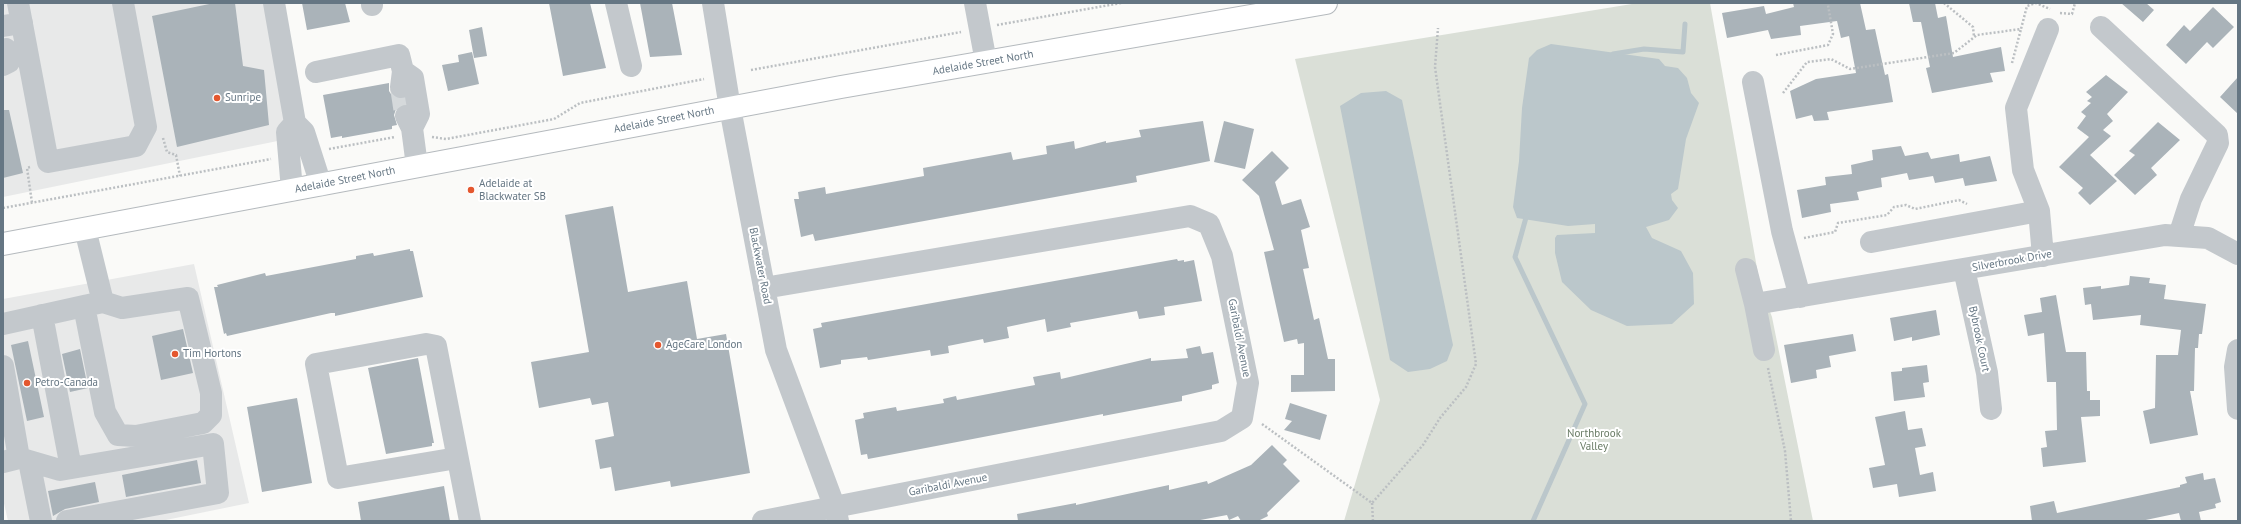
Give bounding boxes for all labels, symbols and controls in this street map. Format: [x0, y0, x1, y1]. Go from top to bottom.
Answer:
street label: Adelaide Street North [932, 48, 1034, 78]
place label: Sunripe [225, 91, 261, 105]
marker: Sunripe [212, 93, 222, 103]
street label: Adelaide Street North [613, 104, 715, 136]
street label: Adelaide Street North [294, 164, 396, 196]
place label: Adelaide at Blackwater SB [479, 177, 546, 203]
marker: Adelaide at Blackwater SB [466, 185, 476, 195]
street label: Blackwater Road [746, 226, 774, 306]
street label: Silverbrook Drive [1971, 247, 2053, 275]
street label: Garibaldi Avenue [1225, 298, 1253, 378]
street label: Bybrook Court [1966, 305, 1992, 373]
place label: AgeCare London [666, 338, 742, 352]
marker: AgeCare London [653, 340, 663, 350]
place label: Tim Hortons [183, 347, 241, 361]
marker: Tim Hortons [170, 349, 180, 359]
place label: Petro-Canada [35, 376, 98, 390]
marker: Petro-Canada [22, 378, 32, 388]
park label: Northbrook Valley [1567, 427, 1621, 453]
street label: Garibaldi Avenue [908, 471, 988, 499]

